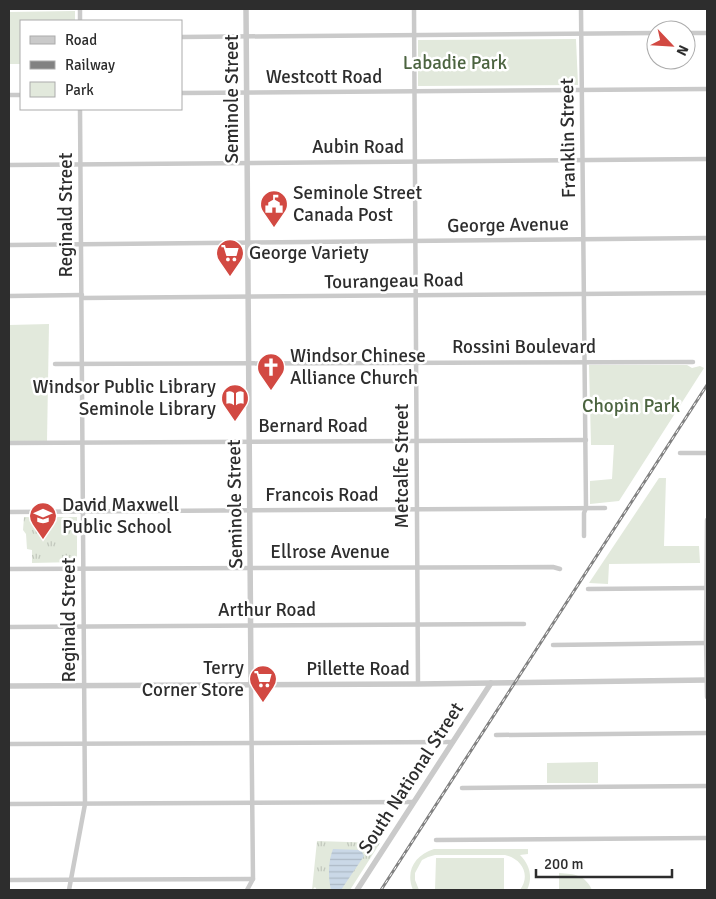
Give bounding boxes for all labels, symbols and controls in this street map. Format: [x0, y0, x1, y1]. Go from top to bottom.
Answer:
legend [20, 20, 182, 110]
north arrow [646, 20, 696, 70]
text: Road [65, 31, 97, 49]
street label: Seminole Street [220, 34, 244, 164]
text: N [673, 42, 692, 58]
park label: Labadie Park [403, 51, 508, 75]
text: Railway [65, 56, 115, 74]
street label: Westcott Road [266, 65, 382, 89]
street label: Franklin Street [555, 77, 581, 198]
text: Park [65, 81, 94, 99]
street label: Aubin Road [312, 135, 404, 159]
street label: Reginald Street [54, 152, 78, 278]
place label: Seminole Street Canada Post [293, 181, 423, 227]
public building icon: Seminole Street Canada Post [259, 189, 289, 228]
street label: George Avenue [447, 212, 569, 238]
supermarket icon: George Variety [215, 238, 245, 277]
place label: George Variety [249, 241, 369, 265]
street label: Tourangeau Road [324, 268, 464, 294]
street label: Rossini Boulevard [452, 335, 596, 359]
place label: Windsor Chinese Alliance Church [290, 344, 426, 390]
church icon: Windsor Chinese Alliance Church [256, 352, 286, 391]
place label: Windsor Public Library Seminole Library [33, 375, 216, 421]
library icon: Windsor Public Library Seminole Library [220, 383, 250, 422]
park label: Chopin Park [582, 394, 680, 418]
street label: Metcalfe Street [390, 403, 414, 528]
street label: Bernard Road [258, 414, 368, 438]
street label: Seminole Street [222, 439, 248, 569]
street label: Francois Road [265, 483, 379, 507]
place label: David Maxwell Public School [62, 493, 179, 539]
school or university icon: David Maxwell Public School [28, 501, 58, 540]
street label: Ellrose Avenue [270, 540, 390, 564]
street label: Reginald Street [57, 557, 81, 683]
street label: Arthur Road [218, 598, 316, 622]
place label: Terry Corner Store [142, 656, 244, 702]
street label: Pillette Road [306, 657, 410, 681]
supermarket icon: Terry Corner Store [248, 664, 278, 703]
street label: South National Street [353, 698, 469, 858]
scale bar [536, 846, 672, 878]
text: 200 m [544, 855, 584, 873]

